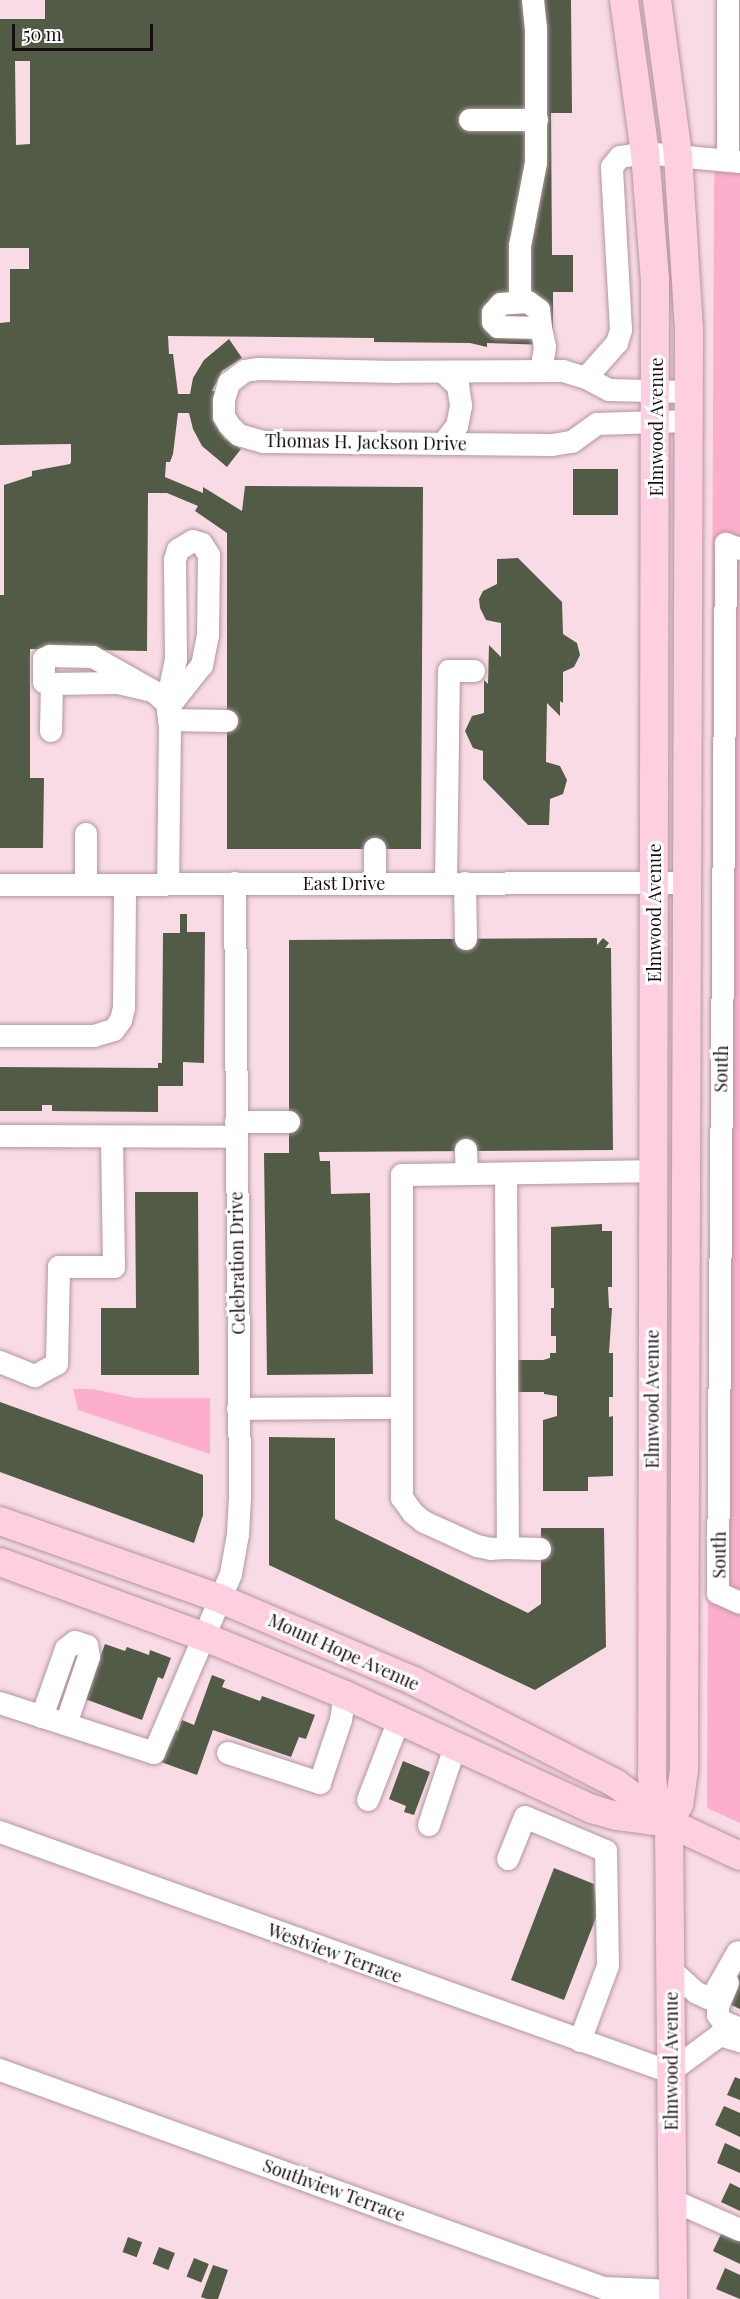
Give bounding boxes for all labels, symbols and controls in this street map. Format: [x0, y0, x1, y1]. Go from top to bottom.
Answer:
scale bar [15, 12, 156, 50]
text: 50 m [23, 22, 62, 46]
street label: Elmwood Avenue [645, 357, 667, 497]
street label: Thomas H. Jackson Drive [265, 429, 467, 455]
street label: Elmwood Avenue [643, 843, 665, 983]
street label: East Drive [303, 872, 385, 894]
street label: South [710, 1045, 732, 1093]
street label: Celebration Drive [225, 1191, 249, 1335]
street label: Elmwood Avenue [641, 1329, 663, 1469]
street label: South [708, 1532, 730, 1578]
street label: Mount Hope Avenue [265, 1609, 423, 1695]
street label: Westview Terrace [264, 1919, 406, 1987]
street label: Elmwood Avenue [660, 1991, 682, 2131]
street label: Southview Terrace [260, 2154, 408, 2226]

